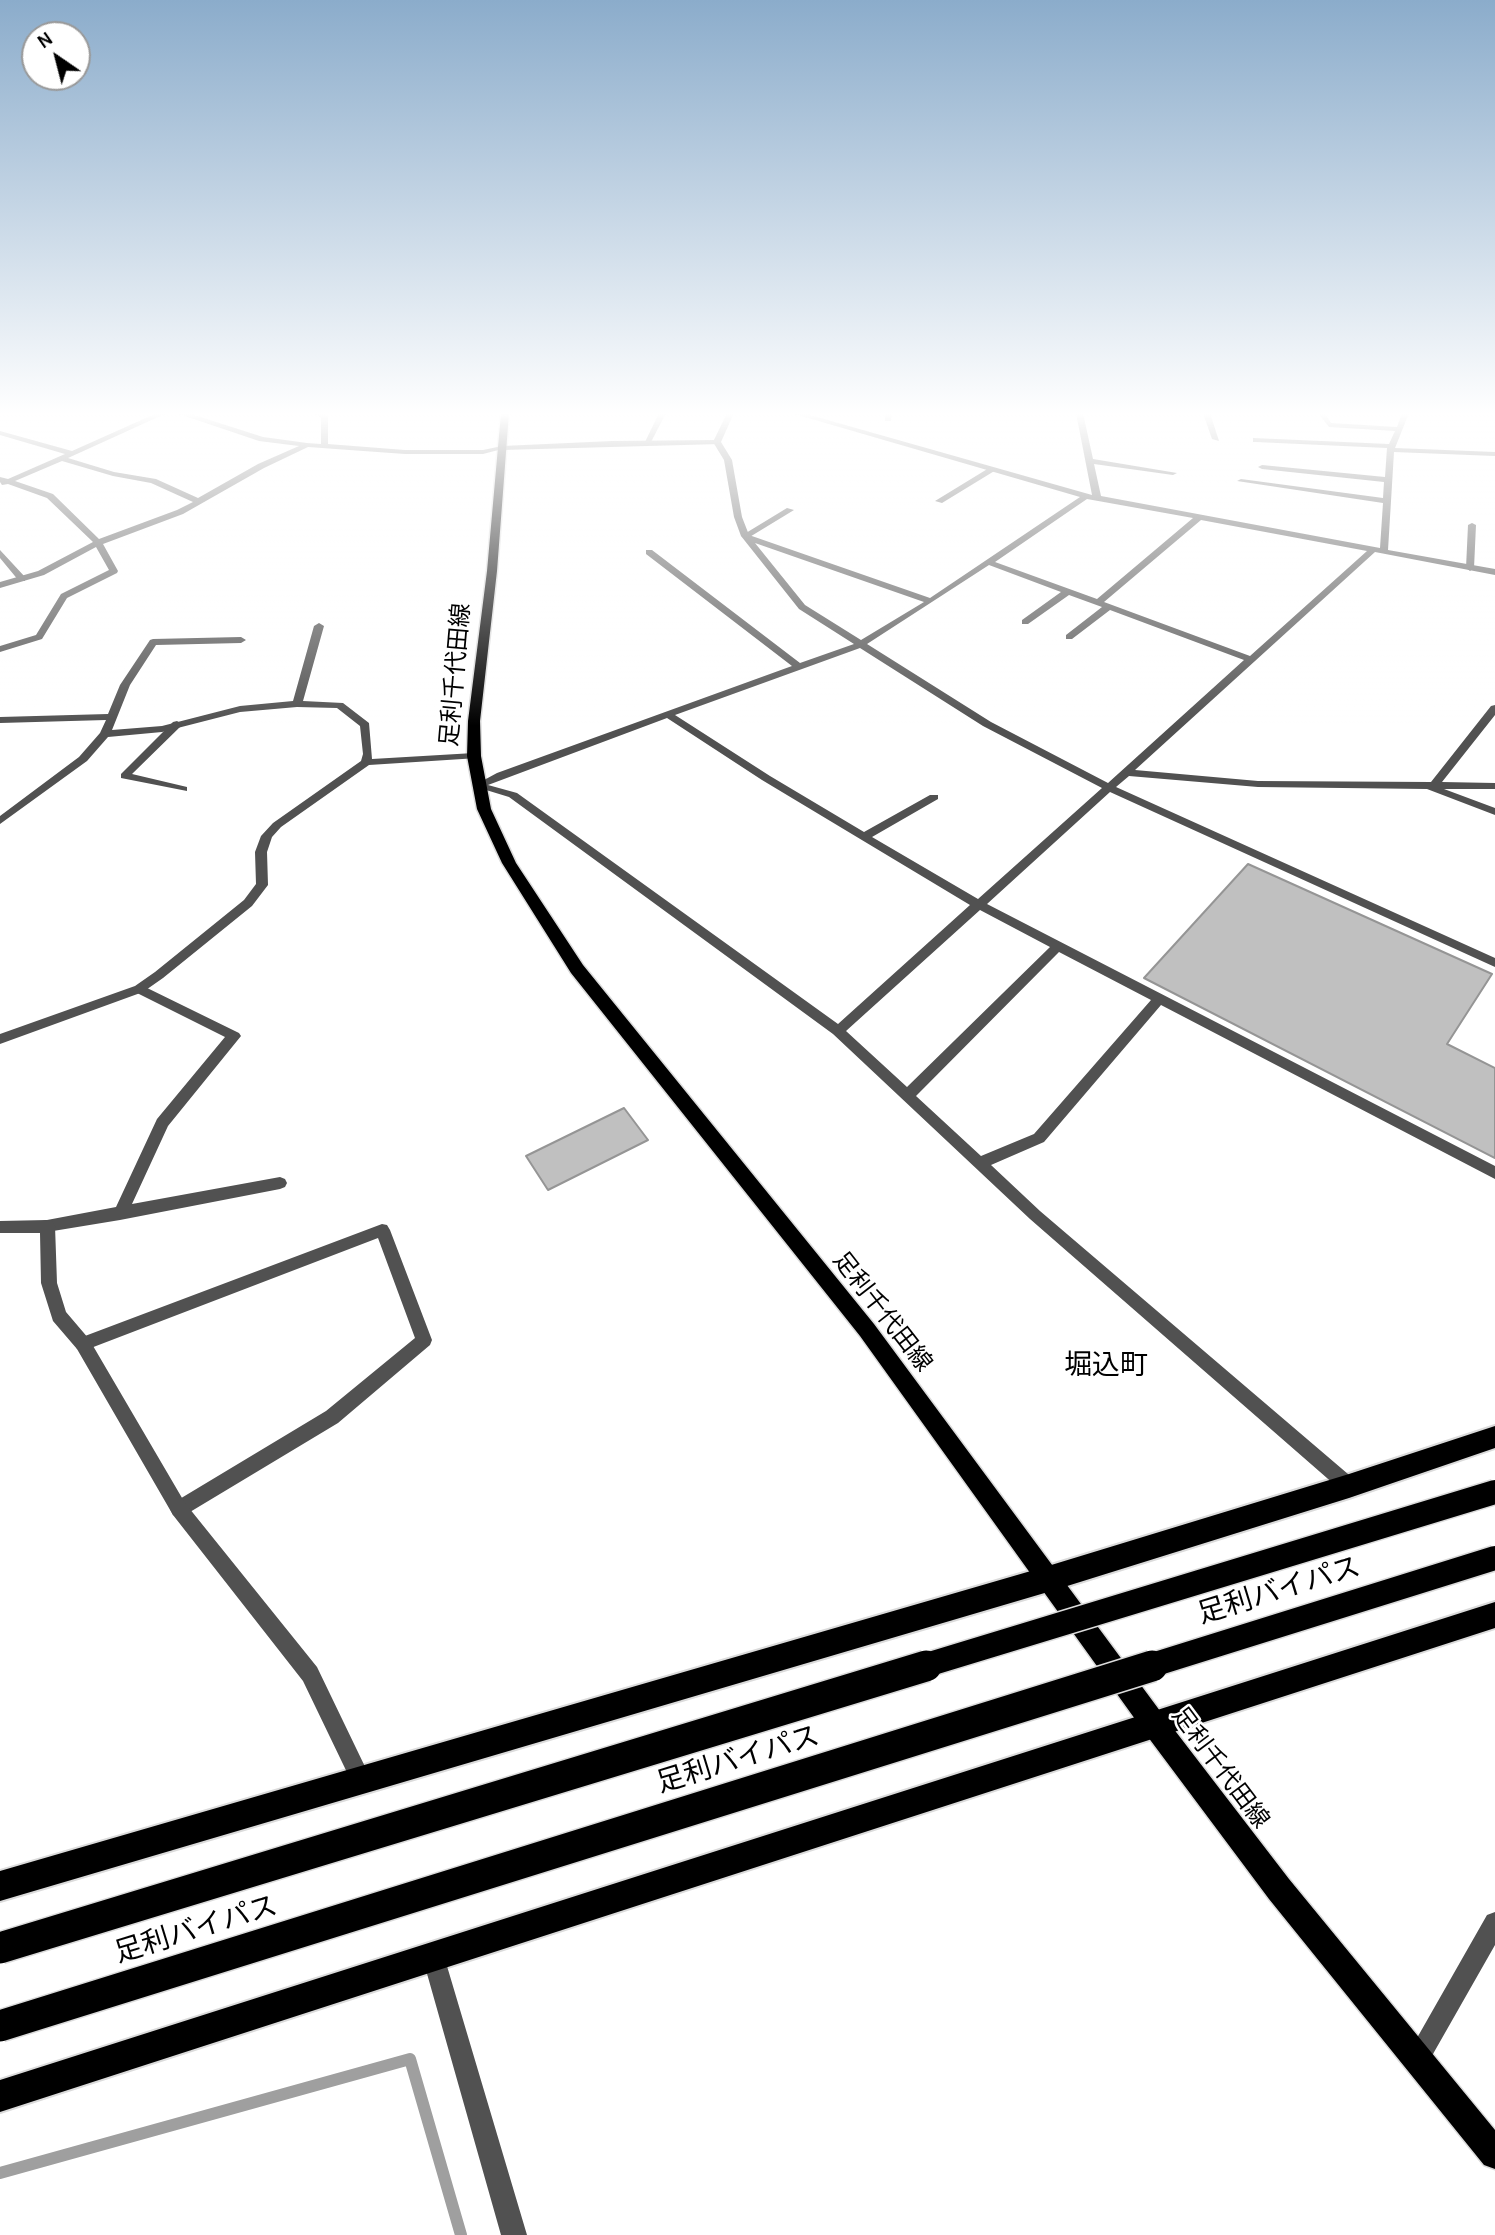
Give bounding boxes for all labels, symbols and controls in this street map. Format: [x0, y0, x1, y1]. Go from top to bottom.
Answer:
north arrow [21, 21, 91, 91]
text: N [33, 28, 57, 53]
street label: 足利千代田線 [435, 602, 477, 748]
street label: 足利千代田線 [826, 1246, 938, 1378]
district label: 堀込町 [1064, 1349, 1148, 1383]
street label: 足利バイパス [1194, 1550, 1364, 1632]
street label: 足利千代田線 [1165, 1702, 1275, 1834]
street label: 足利バイパス [653, 1719, 823, 1801]
street label: 足利バイパス [111, 1889, 281, 1971]

